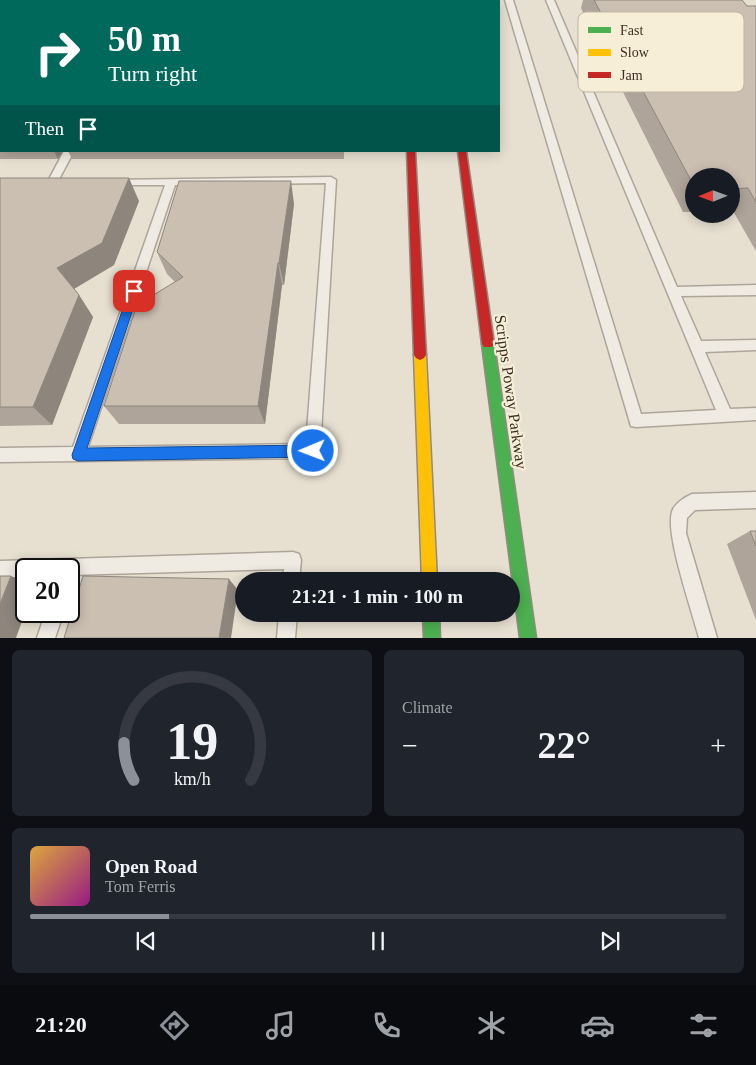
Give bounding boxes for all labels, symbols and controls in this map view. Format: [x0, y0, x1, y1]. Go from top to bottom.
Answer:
legend [578, 12, 744, 92]
icon: right [25, 20, 90, 85]
text: 50 m [108, 20, 181, 59]
text: Fast [620, 23, 643, 38]
text: Slow [620, 45, 650, 60]
text: Turn right [108, 61, 197, 86]
text: Jam [620, 68, 643, 83]
icon: arrive [74, 115, 102, 143]
text: Then [25, 118, 64, 139]
north arrow [685, 168, 740, 222]
map controls [685, 168, 740, 223]
pin [113, 270, 155, 312]
icon: arrive [120, 277, 148, 305]
street label: Scripps Poway Parkway [491, 314, 530, 470]
position arrow [286, 424, 338, 476]
speed limit sign: 20 [15, 558, 80, 623]
text: 21:21 · 1 min · 100 m [292, 586, 463, 607]
text: Climate [402, 699, 453, 716]
text: 19 [166, 713, 218, 770]
text: 22° [537, 724, 591, 766]
text: − [402, 730, 418, 761]
text: + [710, 730, 726, 761]
text: km/h [174, 769, 210, 789]
text: Open Road [105, 856, 197, 877]
text: Tom Ferris [105, 878, 175, 895]
icon: previous [132, 927, 160, 955]
icon: pause [364, 927, 392, 955]
icon: next [596, 927, 624, 955]
icon: directions [157, 1008, 192, 1043]
icon: music [263, 1008, 298, 1043]
icon: phone [369, 1008, 404, 1043]
icon: climate [474, 1008, 509, 1043]
icon: car [580, 1008, 615, 1043]
icon: filters [686, 1008, 721, 1043]
text: 21:20 [35, 1012, 87, 1037]

